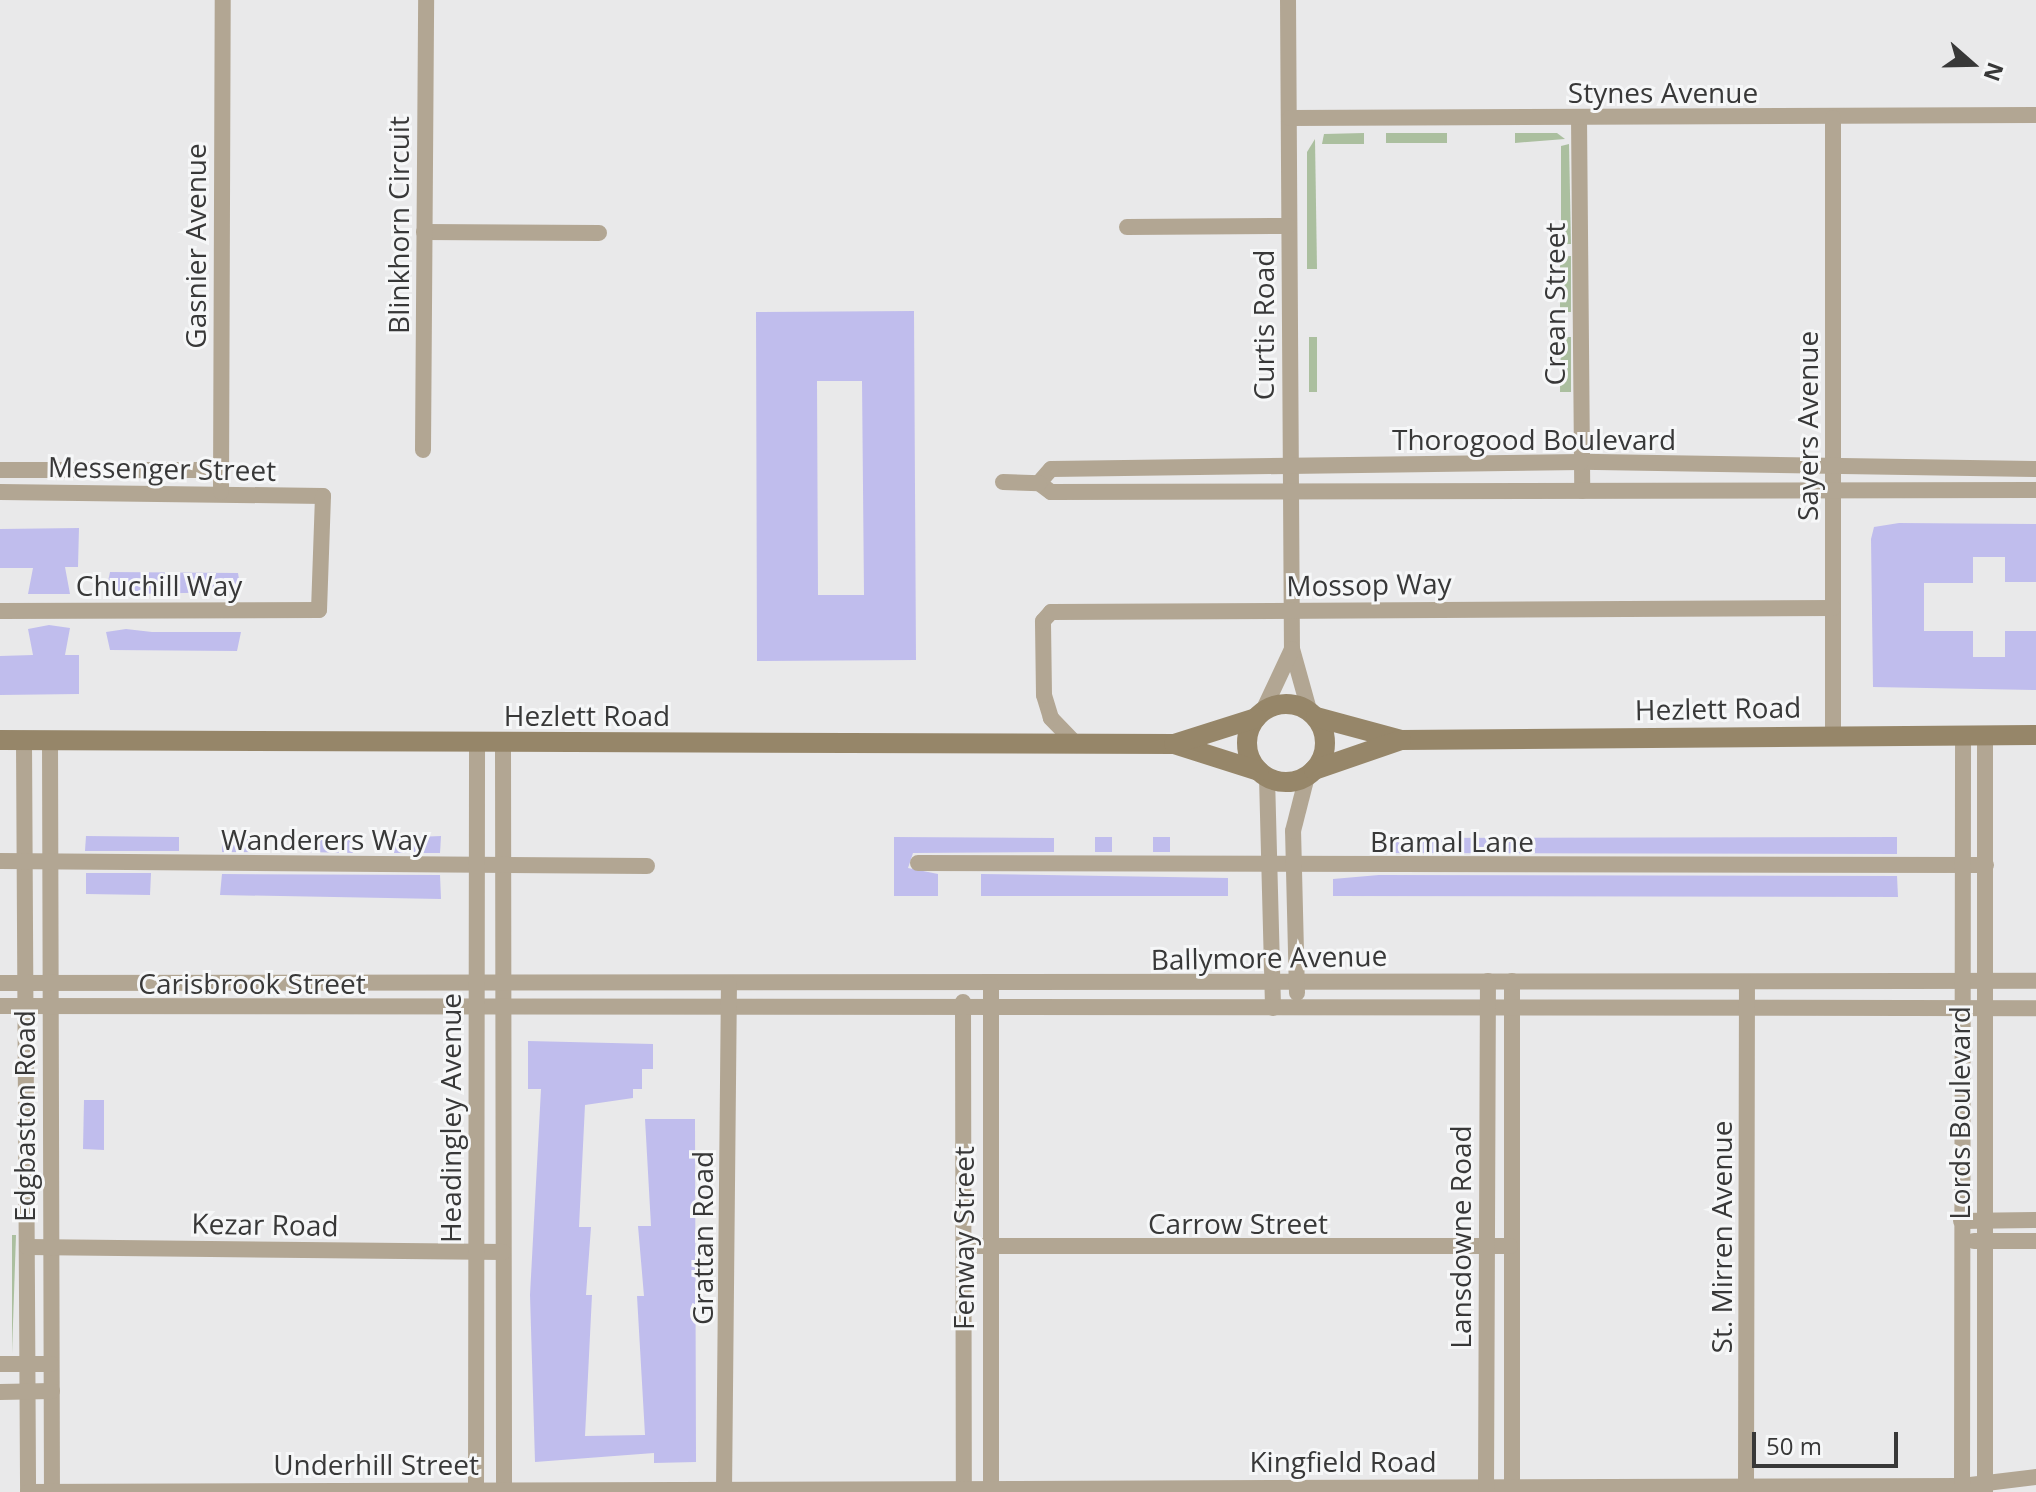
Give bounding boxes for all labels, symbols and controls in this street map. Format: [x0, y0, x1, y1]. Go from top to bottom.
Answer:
north arrow [1932, 24, 2012, 104]
text: N [1977, 59, 2012, 86]
street label: Stynes Avenue [1568, 75, 1758, 109]
street label: Blinkhorn Circuit [381, 116, 415, 334]
street label: Gasnier Avenue [178, 143, 212, 349]
street label: Crean Street [1537, 222, 1571, 386]
street label: Curtis Road [1246, 250, 1280, 400]
street label: Sayers Avenue [1790, 331, 1824, 521]
street label: Thorogood Boulevard [1392, 422, 1676, 456]
street label: Messenger Street [48, 449, 276, 487]
street label: Mossop Way [1286, 566, 1452, 602]
street label: Chuchill Way [76, 568, 242, 602]
street label: Hezlett Road [1635, 690, 1801, 726]
street label: Hezlett Road [504, 698, 670, 732]
street label: Wanderers Way [221, 822, 427, 856]
street label: Bramal Lane [1370, 824, 1534, 858]
street label: Ballymore Avenue [1150, 938, 1388, 976]
street label: Carisbrook Street [138, 966, 366, 1000]
street label: Headingley Avenue [433, 993, 467, 1243]
street label: Lords Boulevard [1942, 1006, 1976, 1220]
street label: Edgbaston Road [7, 1010, 41, 1222]
street label: St. Mirren Avenue [1704, 1121, 1738, 1353]
street label: Lansdowne Road [1443, 1125, 1477, 1349]
street label: Fenway Street [946, 1146, 980, 1330]
street label: Grattan Road [685, 1151, 719, 1325]
street label: Kezar Road [191, 1206, 339, 1242]
street label: Carrow Street [1148, 1206, 1328, 1240]
scale bar [1756, 1416, 1902, 1466]
text: 50 m [1766, 1429, 1822, 1462]
street label: Kingfield Road [1249, 1444, 1437, 1478]
street label: Underhill Street [273, 1447, 479, 1481]

